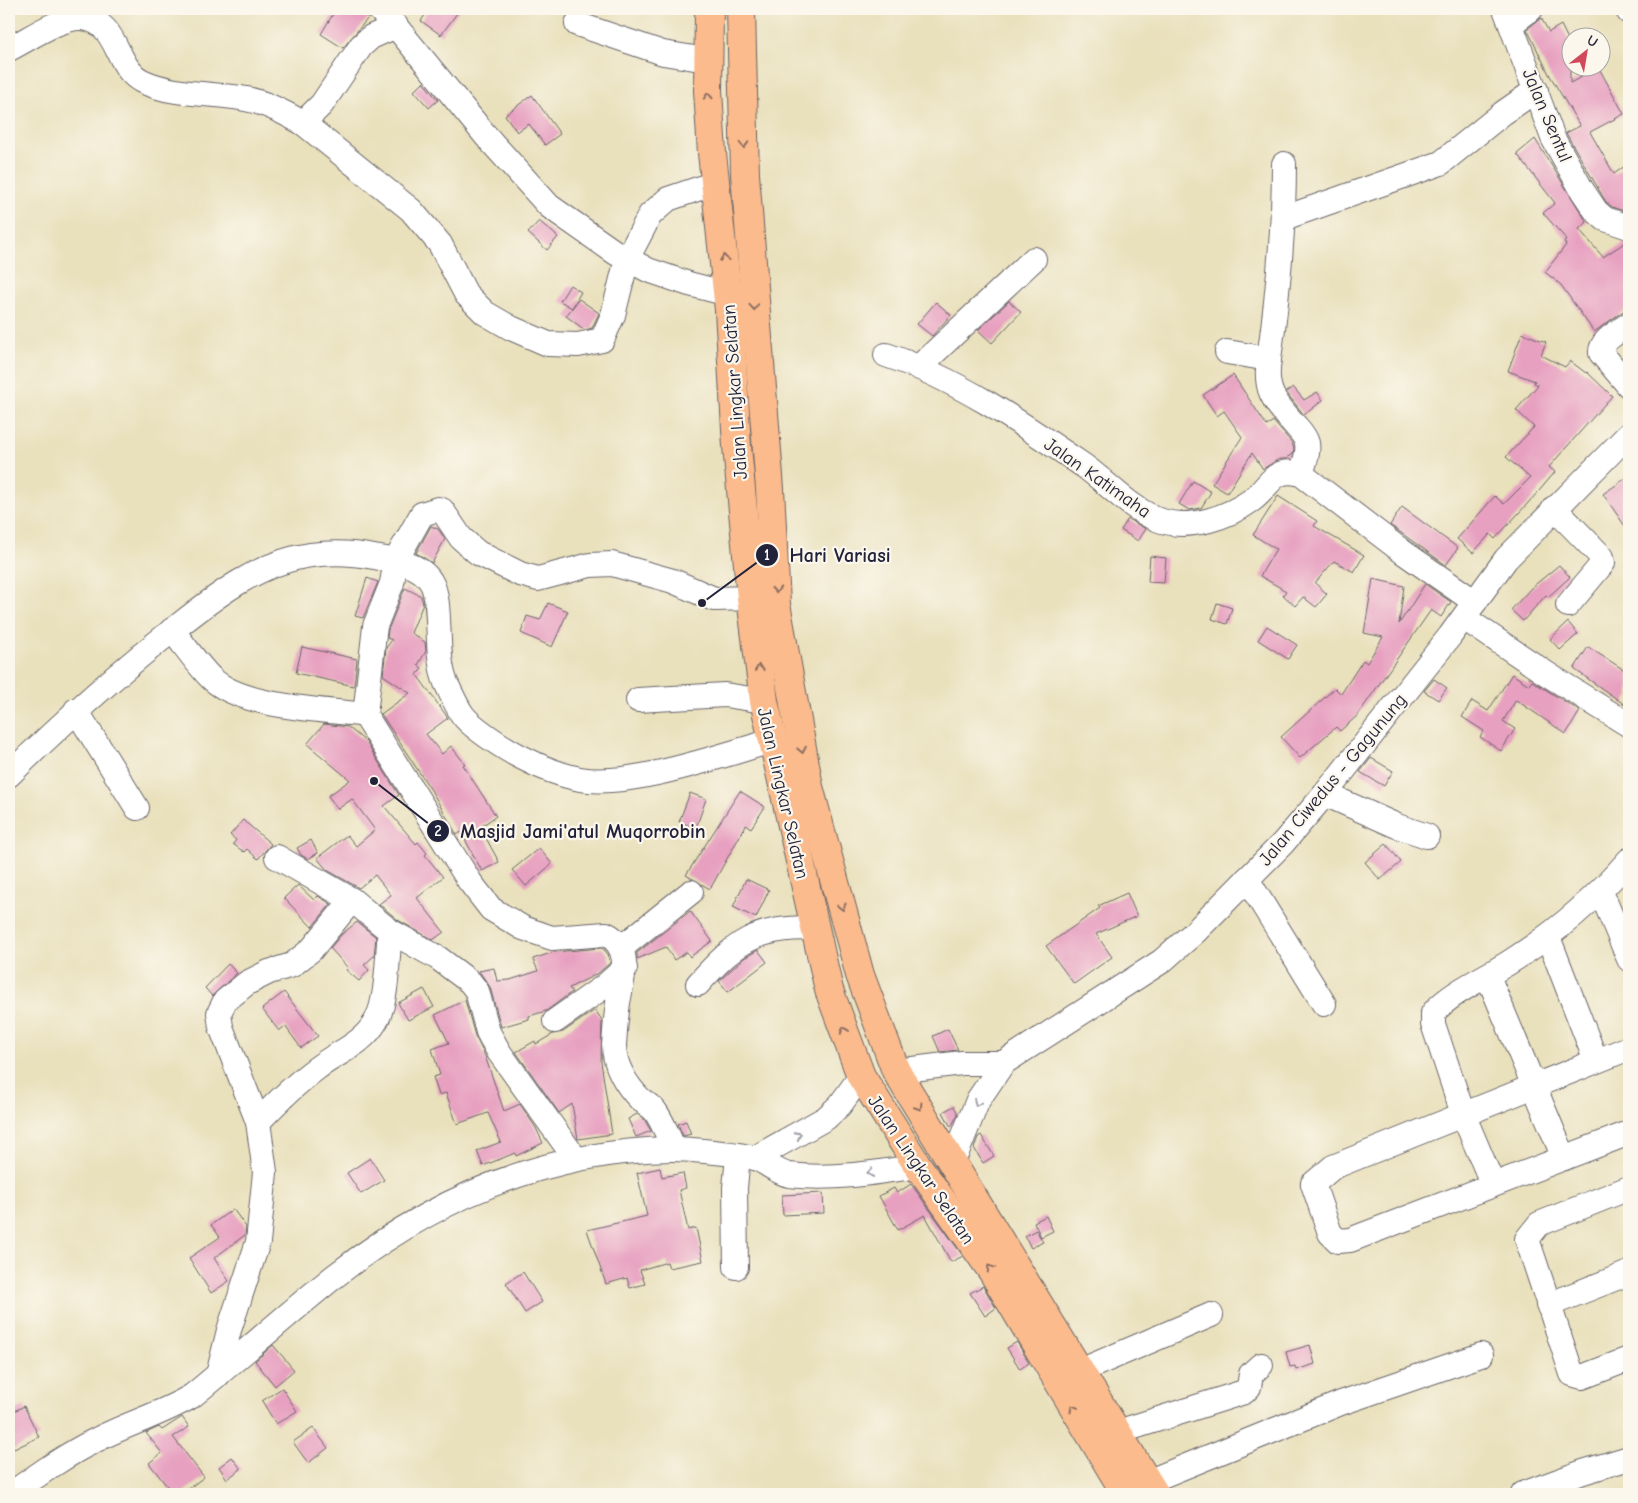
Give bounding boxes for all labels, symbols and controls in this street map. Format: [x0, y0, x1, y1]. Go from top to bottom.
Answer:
north arrow [1560, 28, 1610, 78]
text: U [1584, 32, 1601, 51]
street label: Jalan Sentul [1518, 65, 1577, 165]
one-way arrow [703, 92, 714, 100]
one-way arrow [738, 141, 749, 149]
one-way arrow [719, 254, 730, 262]
one-way arrow [749, 303, 760, 311]
street label: Jalan Lingkar Selatan [718, 304, 752, 480]
street label: Jalan Katimaha [1040, 433, 1155, 523]
callout: Hari Variasi [755, 538, 901, 573]
text: Hari Variasi [789, 544, 891, 567]
text: 1 [764, 546, 770, 564]
one-way arrow [770, 586, 781, 594]
one-way arrow [755, 663, 765, 672]
street label: Jalan Ciwedus - Gagunung [1254, 689, 1411, 870]
street label: Jalan Lingkar Selatan [753, 705, 813, 881]
one-way arrow [797, 746, 807, 754]
callout: Masjid Jami'atul Muqorrobin [425, 814, 715, 849]
text: Masjid Jami'atul Muqorrobin [460, 820, 706, 843]
text: 2 [434, 822, 442, 840]
one-way arrow [836, 903, 847, 912]
one-way arrow [840, 1026, 850, 1035]
street label: Jalan Lingkar Selatan [863, 1091, 979, 1248]
one-way arrow [973, 1098, 983, 1107]
one-way arrow [912, 1102, 922, 1111]
one-way arrow [792, 1131, 801, 1141]
one-way arrow [865, 1168, 874, 1178]
one-way arrow [986, 1265, 996, 1274]
one-way arrow [1069, 1404, 1079, 1413]

